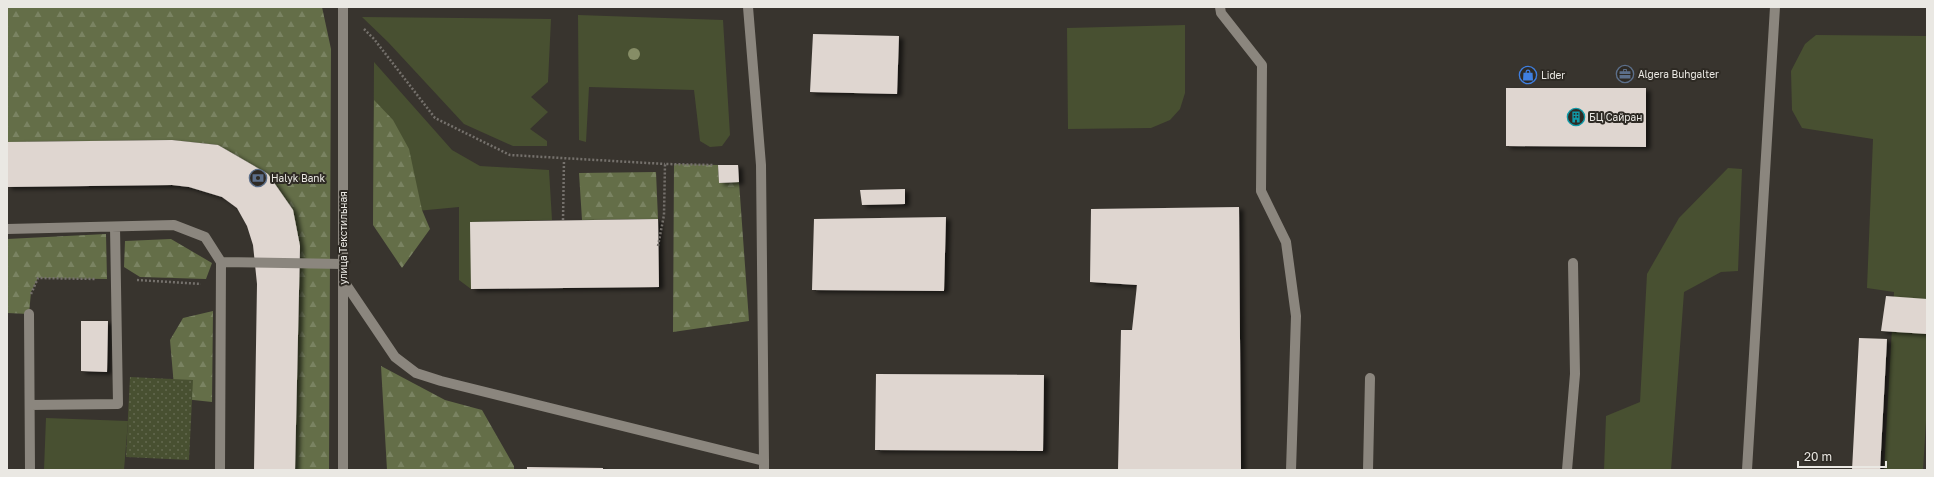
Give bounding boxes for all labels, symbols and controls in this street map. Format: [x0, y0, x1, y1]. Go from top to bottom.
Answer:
office icon: Algera Buhgalter [1615, 64, 1635, 84]
shop icon: Lider [1518, 65, 1538, 85]
place label: Algera Buhgalter [1638, 68, 1719, 80]
place label: Lider [1541, 69, 1565, 81]
building icon: БЦ Сайран [1566, 107, 1586, 127]
place label: БЦ Сайран [1589, 111, 1642, 123]
bank icon: Halyk Bank [248, 168, 268, 188]
place label: Halyk Bank [271, 172, 325, 184]
street label: улица Текстильная [337, 191, 349, 285]
scale bar [1798, 443, 1886, 469]
text: 20 m [1804, 449, 1832, 464]

